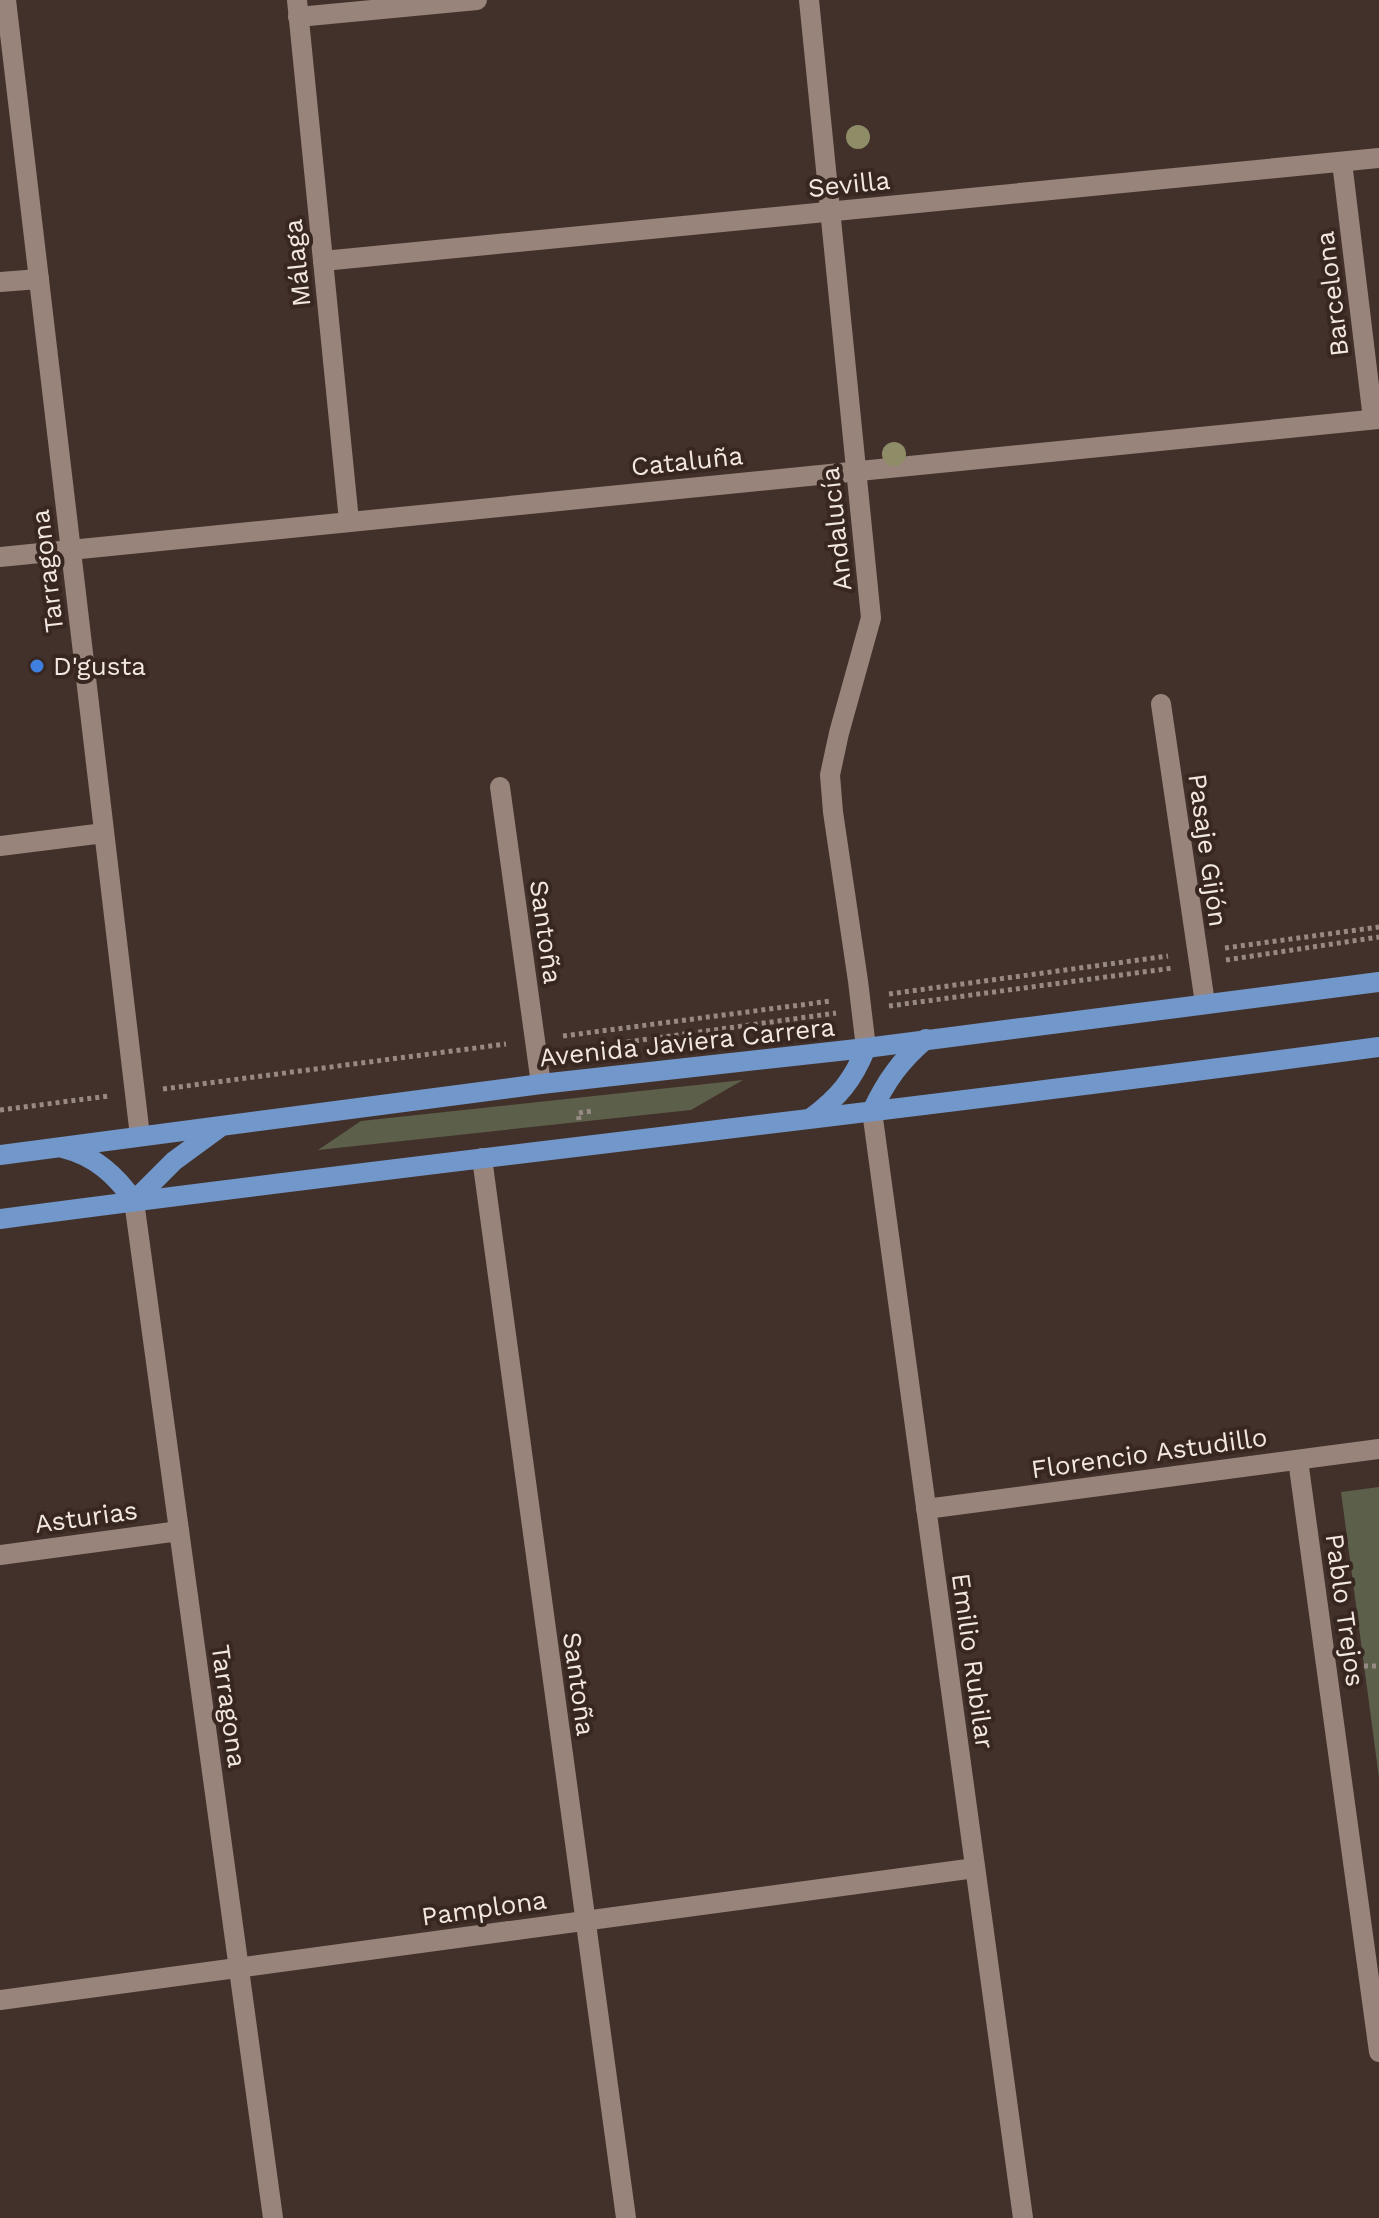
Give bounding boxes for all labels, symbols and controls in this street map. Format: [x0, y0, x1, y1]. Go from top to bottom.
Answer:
street label: Sevilla [806, 165, 892, 203]
street label: Málaga [277, 217, 317, 308]
street label: Barcelona [1309, 229, 1355, 358]
street label: Cataluña [630, 440, 745, 482]
street label: Andalucía [815, 465, 857, 592]
street label: Tarragona [25, 508, 69, 634]
place label: D'gusta [53, 651, 146, 681]
marker: D'gusta [28, 657, 46, 675]
street label: Pasaje Gijón [1182, 772, 1234, 928]
street label: Santoña [524, 878, 568, 986]
street label: Avenida Javiera Carrera [538, 1012, 837, 1072]
street label: Florencio Astudillo [1029, 1422, 1269, 1484]
street label: Asturias [33, 1495, 139, 1539]
street label: Pablo Trejos [1319, 1532, 1371, 1688]
street label: Emilio Rubilar [946, 1571, 1000, 1751]
street label: Santoña [557, 1630, 601, 1738]
street label: Tarragona [206, 1643, 252, 1770]
street label: Pamplona [420, 1884, 549, 1932]

